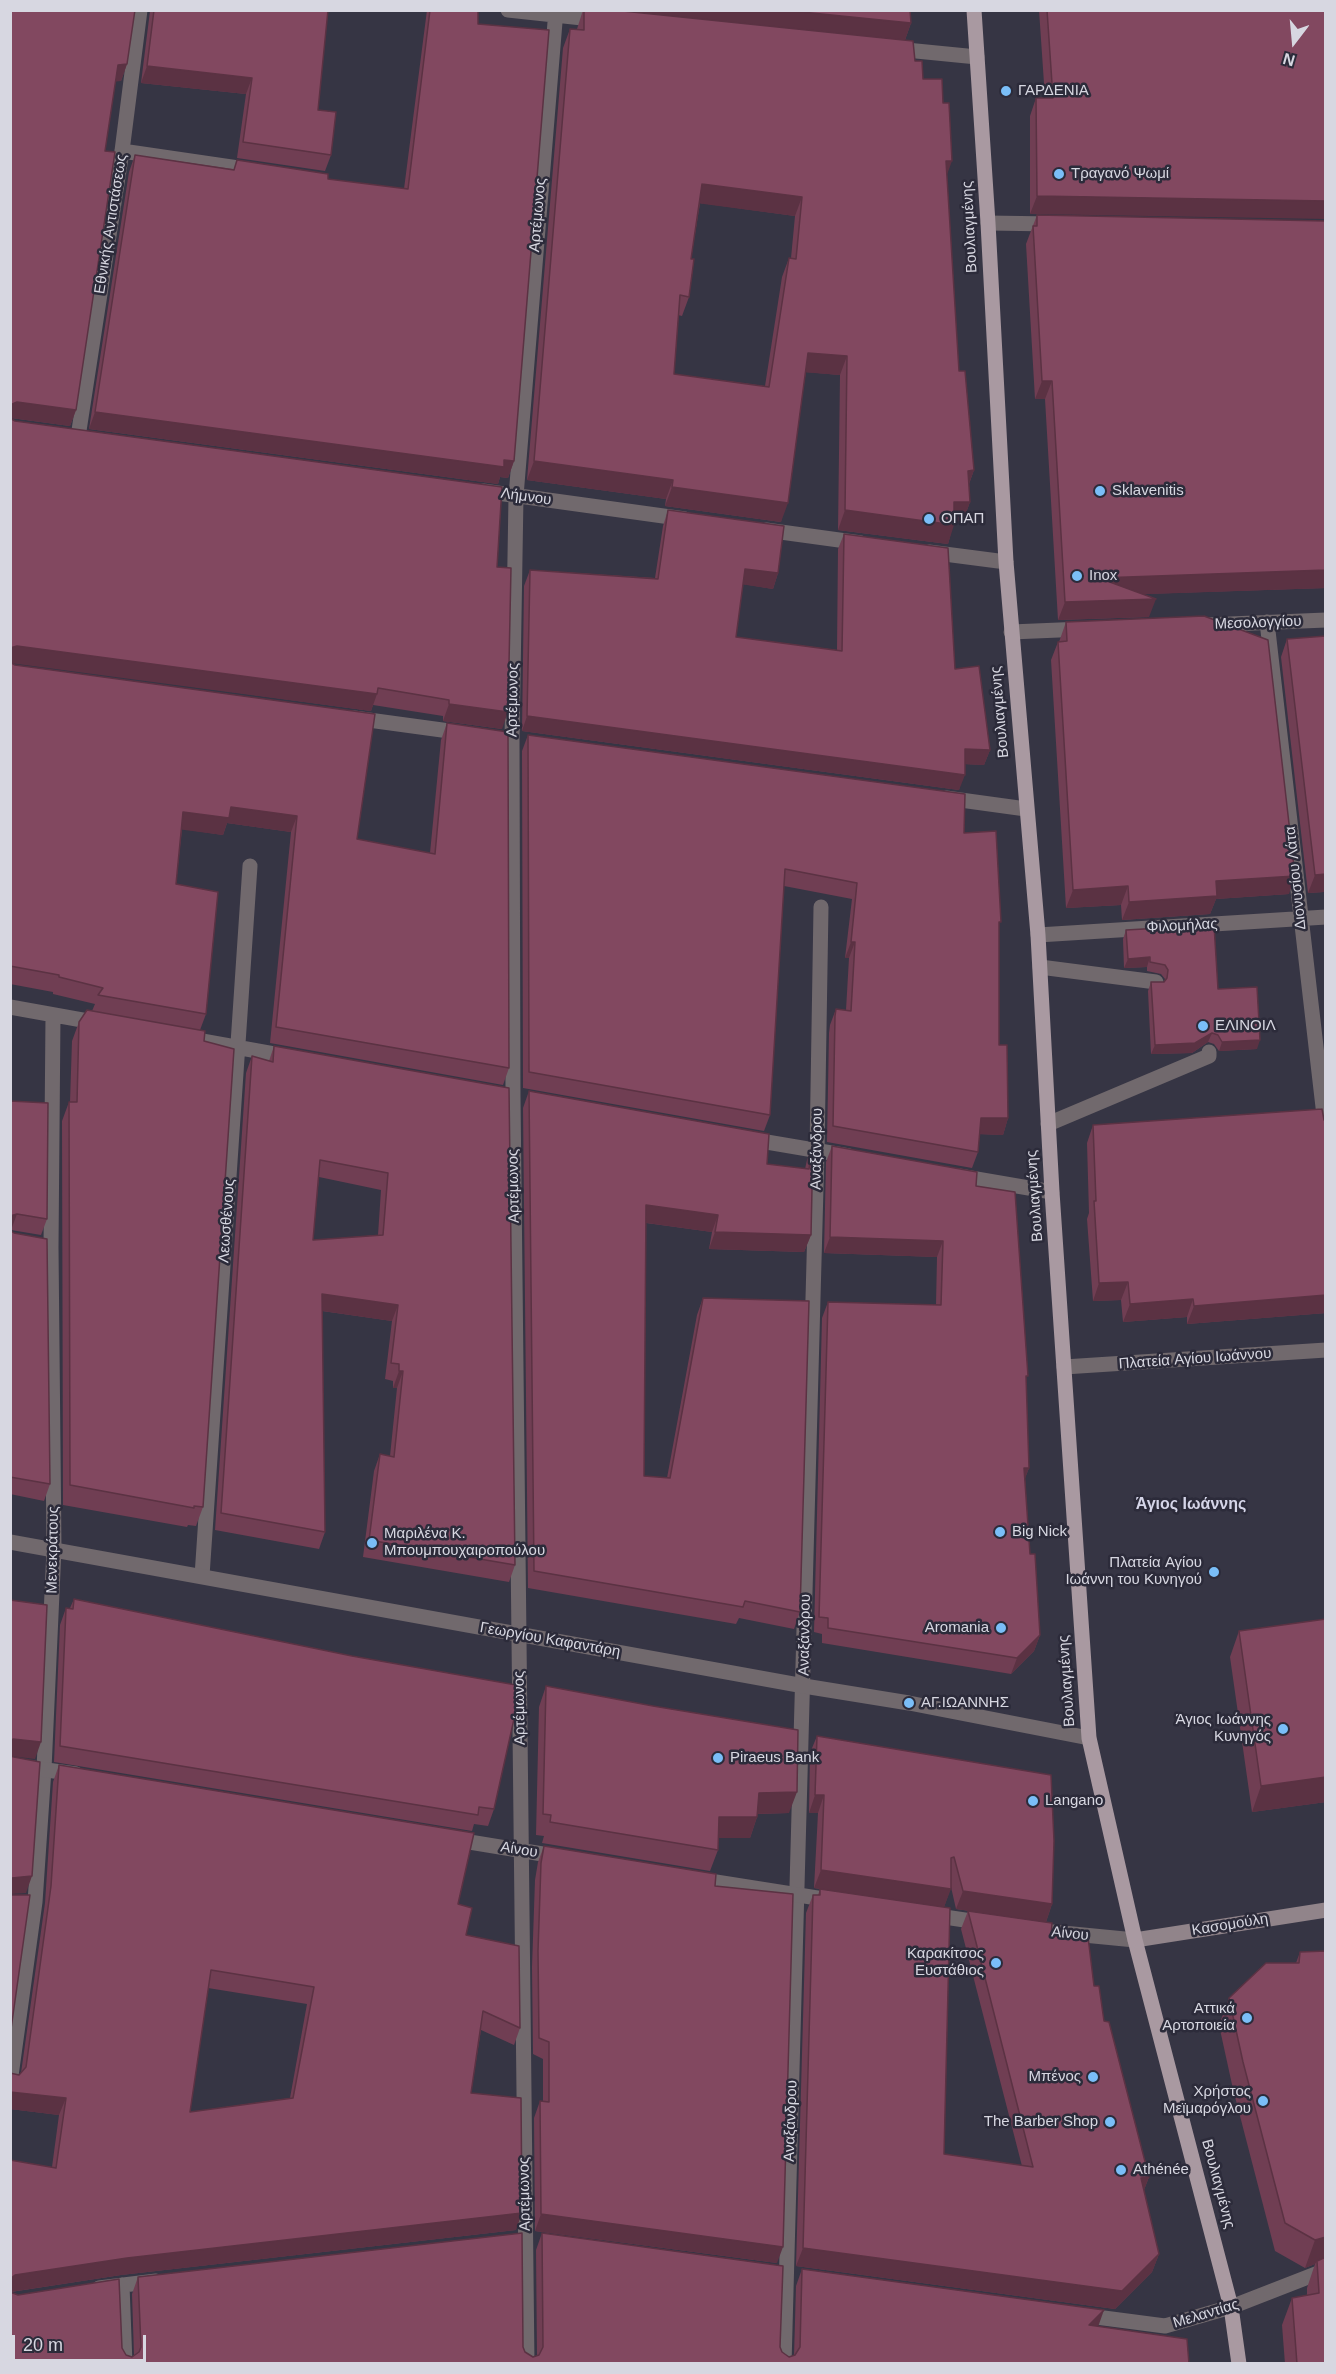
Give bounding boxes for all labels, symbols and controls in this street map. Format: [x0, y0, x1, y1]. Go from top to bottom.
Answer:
north arrow [1264, 12, 1324, 72]
text: N [1281, 50, 1297, 70]
place label: ΓΑΡΔΕΝΙΑ [1018, 82, 1089, 100]
marker: ΓΑΡΔΕΝΙΑ [999, 84, 1013, 98]
street label: Εθνικής Αντιστάσεως [91, 153, 131, 295]
place label: Τραγανό Ψωμί [1071, 165, 1169, 183]
marker: Τραγανό Ψωμί [1052, 167, 1066, 181]
street label: Αρτέμωνος [526, 177, 550, 253]
street label: Βουλιαγμένης [959, 181, 981, 273]
place label: Sklavenitis [1112, 482, 1184, 500]
marker: Sklavenitis [1093, 484, 1107, 498]
street label: Λήμνου [499, 485, 553, 509]
place label: ΟΠΑΠ [941, 510, 984, 528]
marker: ΟΠΑΠ [922, 512, 936, 526]
place label: Inox [1089, 567, 1117, 585]
marker: Inox [1070, 569, 1084, 583]
street label: Μεσολογγίου [1214, 612, 1302, 634]
street label: Αρτέμωνος [503, 663, 523, 737]
street label: Βουλιαγμένης [987, 665, 1013, 759]
street label: Διονυσίου Λάτα [1282, 825, 1310, 931]
street label: Φιλομήλας [1146, 915, 1218, 937]
place label: ΕΛΙΝΟΙΛ [1215, 1017, 1276, 1035]
marker: ΕΛΙΝΟΙΛ [1196, 1019, 1210, 1033]
street label: Αναξάνδρου [807, 1108, 827, 1190]
street label: Αρτέμωνος [504, 1149, 524, 1223]
street label: Βουλιαγμένης [1023, 1150, 1047, 1242]
street label: Λεωσθένους [215, 1178, 239, 1264]
street label: Πλατεία Αγίου Ιωάννου [1118, 1345, 1272, 1373]
district label: Άγιος Ιωάννης [1136, 1495, 1246, 1515]
street label: Μενεκράτους [43, 1506, 63, 1594]
place label: Big Nick [1012, 1523, 1067, 1541]
place label: Μαριλένα Κ. Μπουμπουχαιροπούλου [384, 1525, 545, 1560]
marker: Big Nick [993, 1525, 1007, 1539]
marker: Μαριλένα Κ. Μπουμπουχαιροπούλου [365, 1536, 379, 1550]
place label: Πλατεία Αγίου Ιωάννη του Κυνηγού [1065, 1554, 1202, 1589]
marker: Πλατεία Αγίου Ιωάννη του Κυνηγού [1207, 1565, 1221, 1579]
street label: Αναξάνδρου [795, 1594, 815, 1676]
street label: Γεωργίου Καφαντάρη [478, 1619, 622, 1661]
place label: Aromania [925, 1619, 989, 1637]
marker: Aromania [994, 1621, 1008, 1635]
street label: Βουλιαγμένης [1055, 1635, 1079, 1727]
street label: Αρτέμωνος [510, 1671, 530, 1745]
place label: ΑΓ.ΙΩΑΝΝΗΣ [921, 1694, 1009, 1712]
marker: ΑΓ.ΙΩΑΝΝΗΣ [902, 1696, 916, 1710]
place label: Άγιος Ιωάννης Κυνηγός [1176, 1711, 1271, 1746]
marker: Άγιος Ιωάννης Κυνηγός [1276, 1722, 1290, 1736]
place label: Piraeus Bank [730, 1749, 819, 1767]
marker: Piraeus Bank [711, 1751, 725, 1765]
place label: Langano [1045, 1792, 1103, 1810]
marker: Langano [1026, 1794, 1040, 1808]
street label: Αίνου [499, 1838, 539, 1862]
street label: Κασομούλη [1191, 1910, 1269, 1940]
street label: Αίνου [1050, 1923, 1090, 1945]
place label: Καρακίτσος Ευστάθιος [907, 1945, 984, 1980]
marker: Καρακίτσος Ευστάθιος [989, 1956, 1003, 1970]
place label: Αττικά Αρτοποιεία [1162, 2000, 1235, 2035]
marker: Αττικά Αρτοποιεία [1240, 2011, 1254, 2025]
place label: Μπένος [1028, 2068, 1081, 2086]
marker: Μπένος [1086, 2070, 1100, 2084]
street label: Αναξάνδρου [781, 2080, 801, 2162]
place label: Χρήστος Μεϊμαρόγλου [1163, 2083, 1251, 2118]
marker: Χρήστος Μεϊμαρόγλου [1256, 2094, 1270, 2108]
place label: The Barber Shop [984, 2113, 1098, 2131]
marker: The Barber Shop [1103, 2115, 1117, 2129]
street label: Βουλιαγμένης [1197, 2137, 1239, 2231]
street label: Αρτέμωνος [515, 2157, 535, 2231]
place label: Athénée [1133, 2161, 1189, 2179]
marker: Athénée [1114, 2163, 1128, 2177]
street label: Μελαντίας [1171, 2295, 1241, 2333]
scale bar [15, 2323, 148, 2361]
text: 20 m [23, 2335, 63, 2355]

